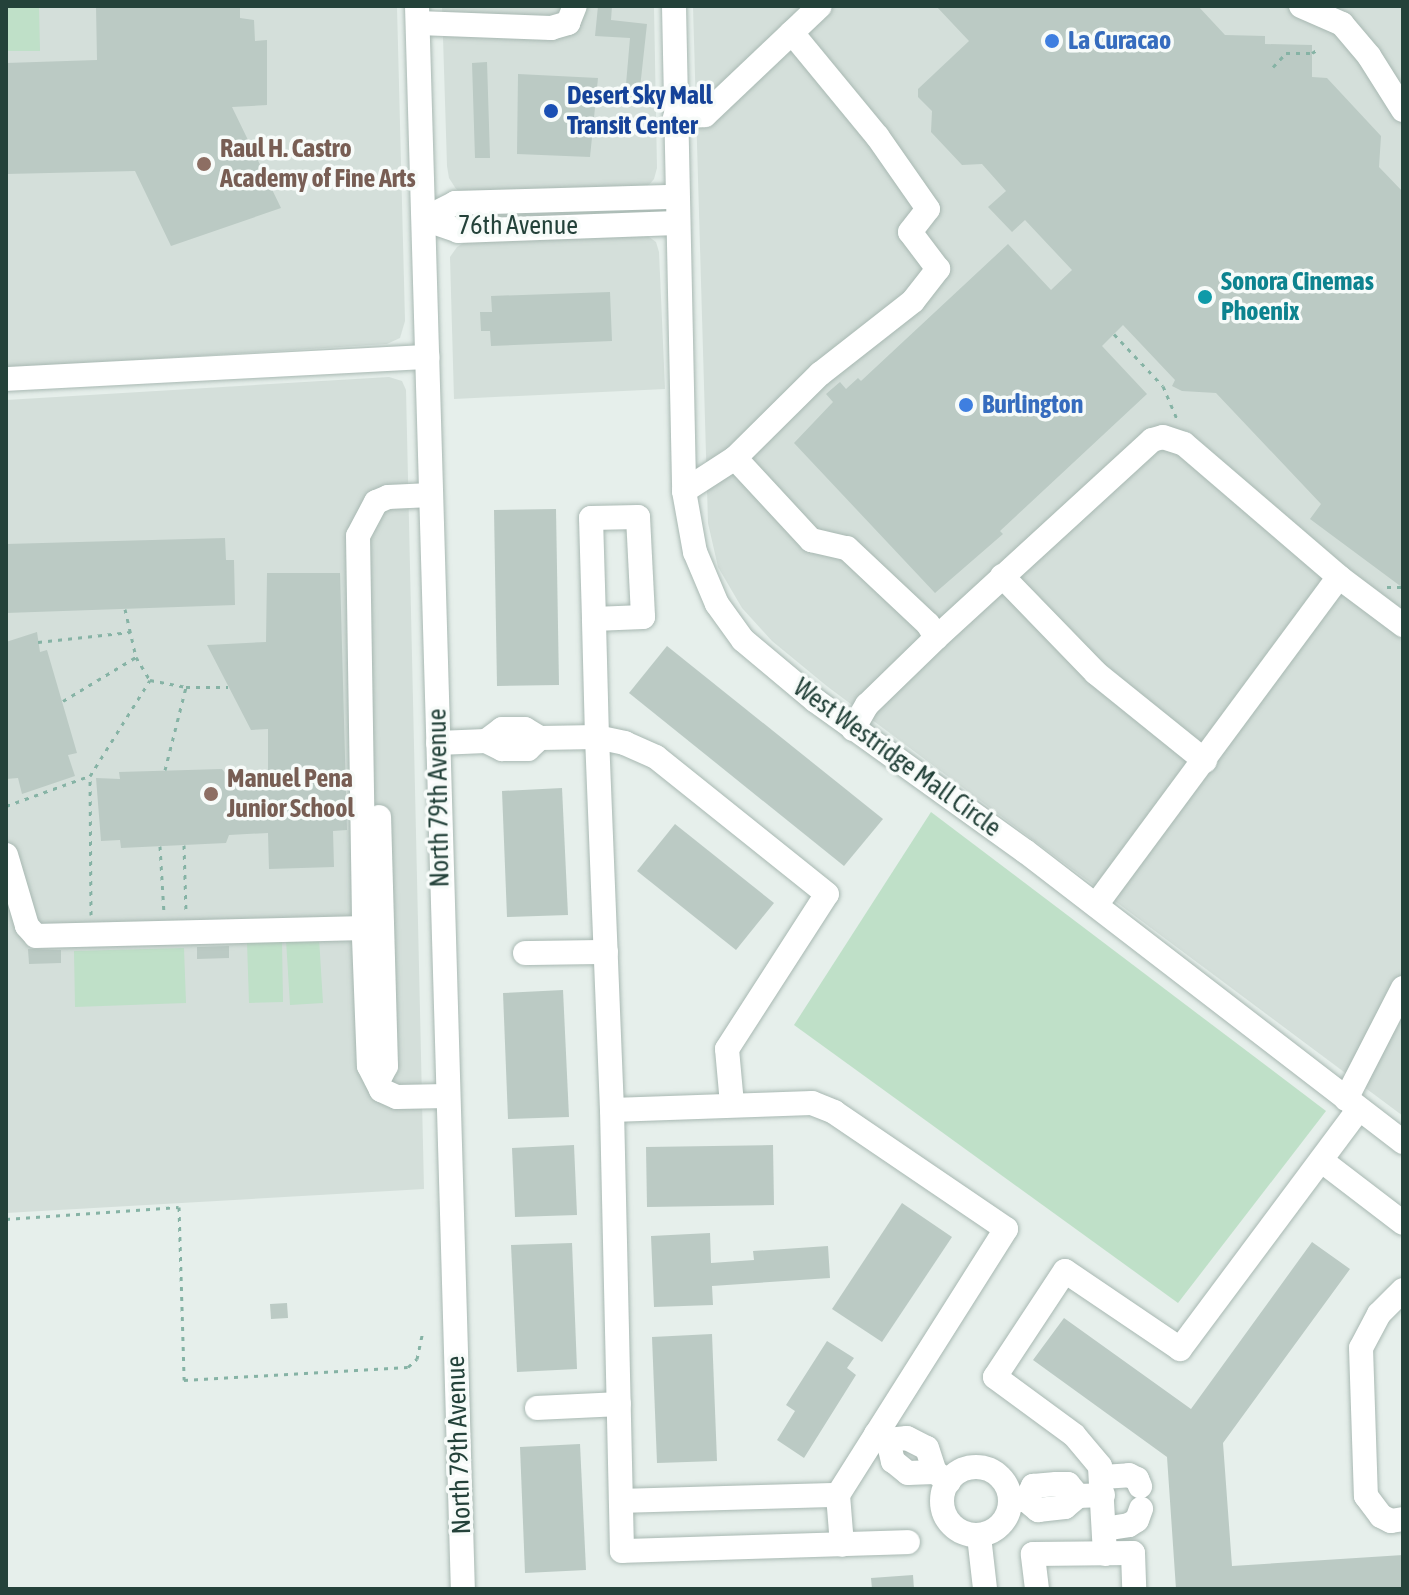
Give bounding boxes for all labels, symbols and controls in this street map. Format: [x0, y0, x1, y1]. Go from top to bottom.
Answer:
place label: La Curacao [1068, 25, 1171, 57]
marker: La Curacao [1043, 32, 1061, 50]
place label: Desert Sky Mall Transit Center [567, 80, 713, 142]
marker: Desert Sky Mall Transit Center [542, 102, 560, 120]
place label: Raul H. Castro Academy of Fine Arts [220, 133, 416, 194]
marker: Raul H. Castro Academy of Fine Arts [195, 155, 213, 173]
street label: 76th Avenue [458, 210, 578, 242]
place label: Sonora Cinemas Phoenix [1221, 266, 1374, 328]
marker: Sonora Cinemas Phoenix [1196, 288, 1214, 306]
place label: Burlington [982, 389, 1083, 421]
marker: Burlington [957, 396, 975, 414]
street label: West Westridge Mall Circle [787, 672, 1007, 844]
street label: North 79th Avenue [422, 708, 456, 888]
place label: Manuel Pena Junior School [227, 763, 354, 824]
marker: Manuel Pena Junior School [202, 785, 220, 803]
street label: North 79th Avenue [440, 1355, 478, 1535]

